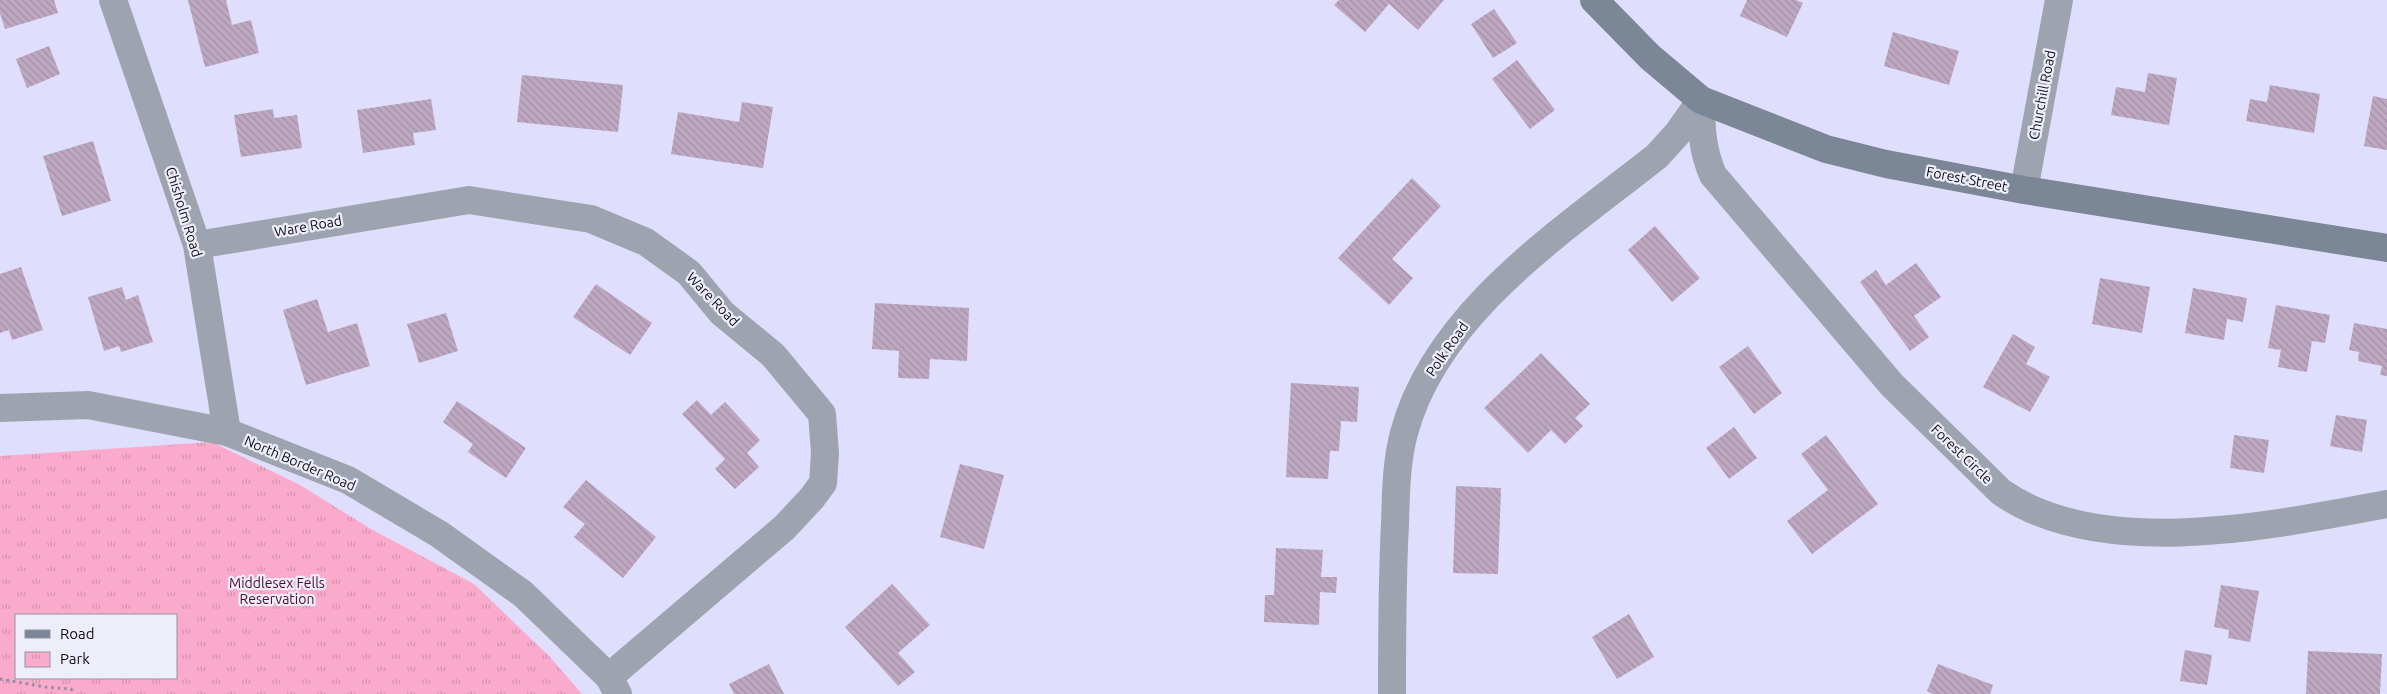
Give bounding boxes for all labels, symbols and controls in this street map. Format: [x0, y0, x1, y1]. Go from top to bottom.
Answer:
street label: Churchill Road [2026, 49, 2058, 141]
street label: Forest Street [1925, 163, 2009, 195]
street label: Chisholm Road [163, 165, 205, 259]
street label: Ware Road [273, 212, 343, 240]
street label: Ware Road [683, 269, 743, 329]
street label: Polk Road [1422, 319, 1472, 379]
street label: Forest Circle [1928, 421, 1996, 487]
street label: North Border Road [242, 432, 358, 494]
park label: Middlesex Fells Reservation [229, 575, 325, 607]
legend [15, 614, 178, 679]
text: Road [60, 625, 95, 642]
text: Park [60, 650, 90, 667]

